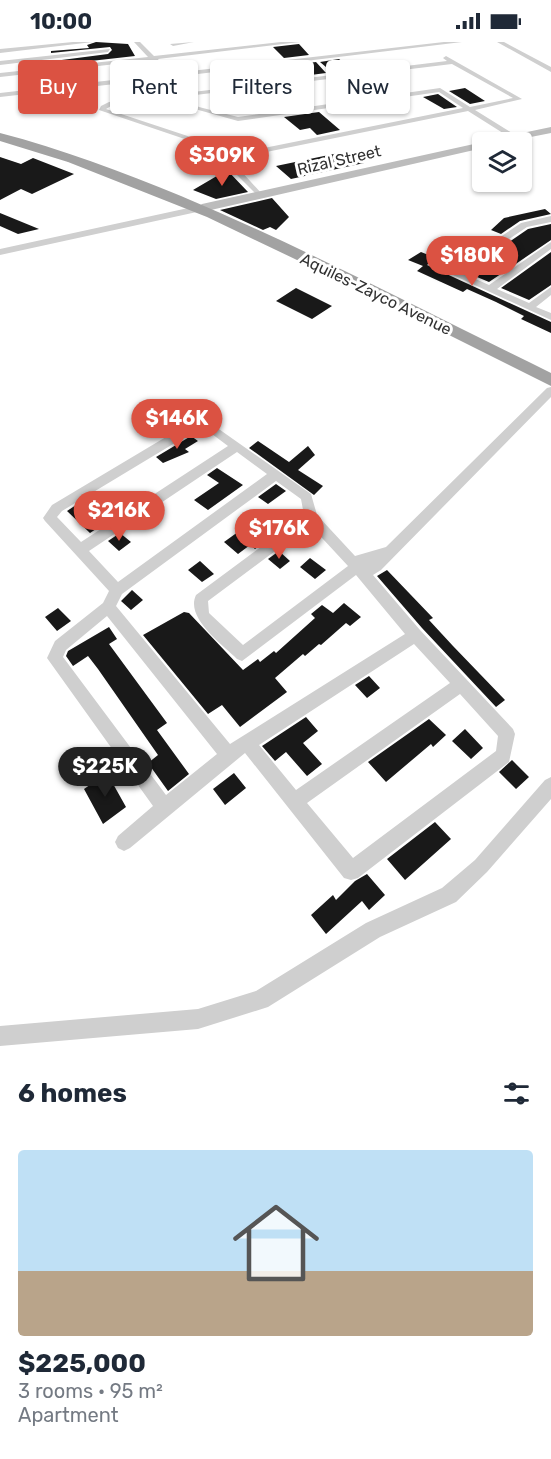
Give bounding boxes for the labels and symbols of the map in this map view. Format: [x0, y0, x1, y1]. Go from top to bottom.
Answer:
pin: $309K [180, 136, 264, 187]
street label: Rizal Street [295, 141, 383, 179]
pin: $180K [430, 236, 514, 287]
street label: Aquiles-Zayco Avenue [297, 249, 455, 339]
pin: $146K [135, 399, 219, 450]
pin: $216K [77, 491, 161, 542]
pin: $176K [237, 509, 321, 560]
pin: $225K [63, 747, 147, 798]

